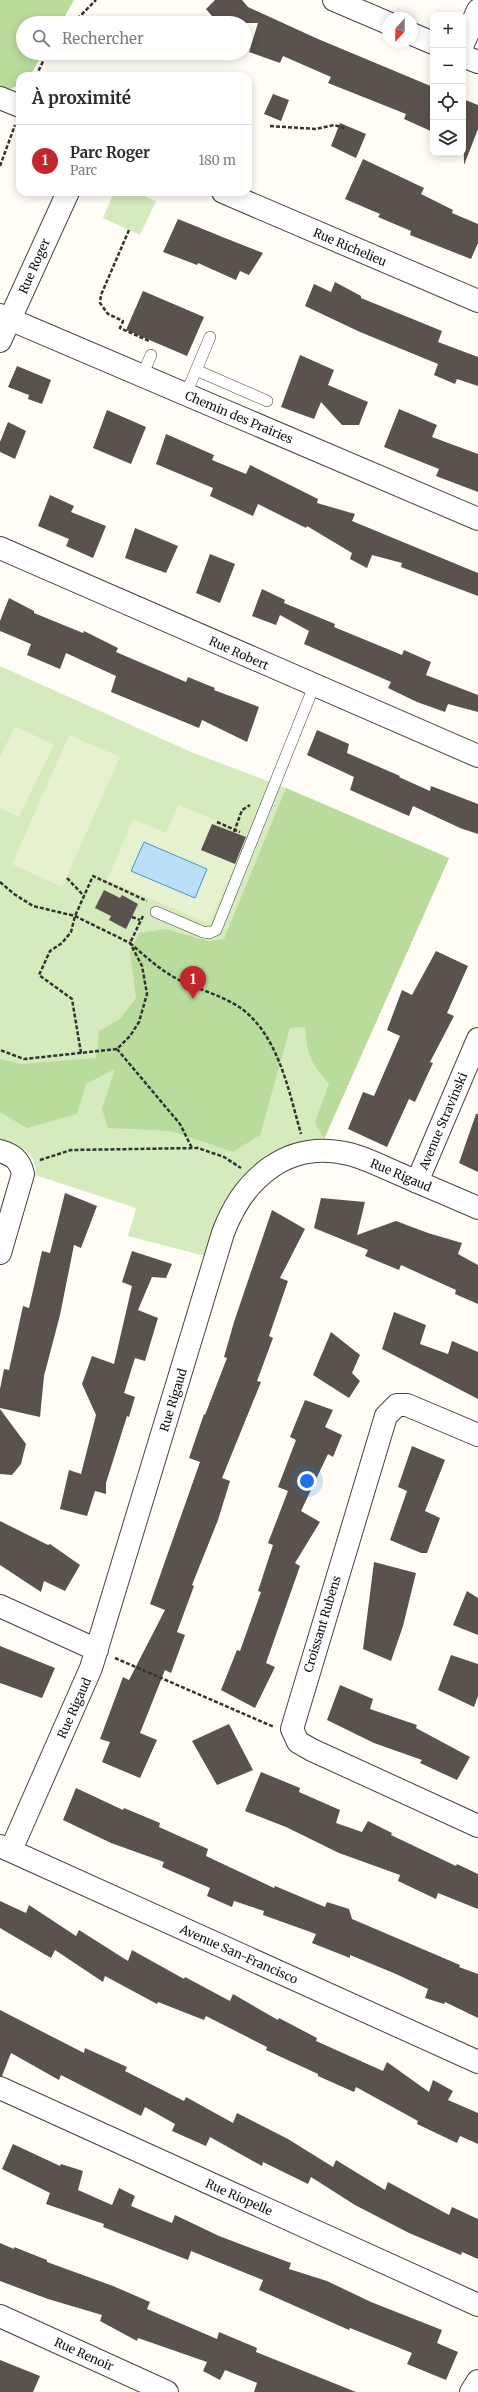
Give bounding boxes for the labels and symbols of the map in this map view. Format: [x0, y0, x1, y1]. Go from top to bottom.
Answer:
north arrow [382, 12, 418, 48]
street label: Rue Richelieu [311, 225, 389, 269]
street label: Rue Roger [15, 236, 53, 296]
street label: Chemin des Prairies [183, 387, 295, 447]
street label: Rue Robert [207, 633, 272, 673]
pin: 1 [180, 966, 206, 999]
street label: Avenue Stravinski [415, 1070, 470, 1173]
street label: Rue Rigaud [368, 1155, 434, 1195]
street label: Rue Rigaud [156, 1367, 190, 1433]
your location [297, 1471, 317, 1491]
street label: Croissant Rubens [300, 1574, 344, 1674]
street label: Rue Rigaud [54, 1675, 94, 1741]
street label: Avenue San-Francisco [177, 1921, 300, 1987]
street label: Rue Riopelle [203, 2176, 275, 2218]
street label: Rue Renoir [52, 2334, 117, 2374]

